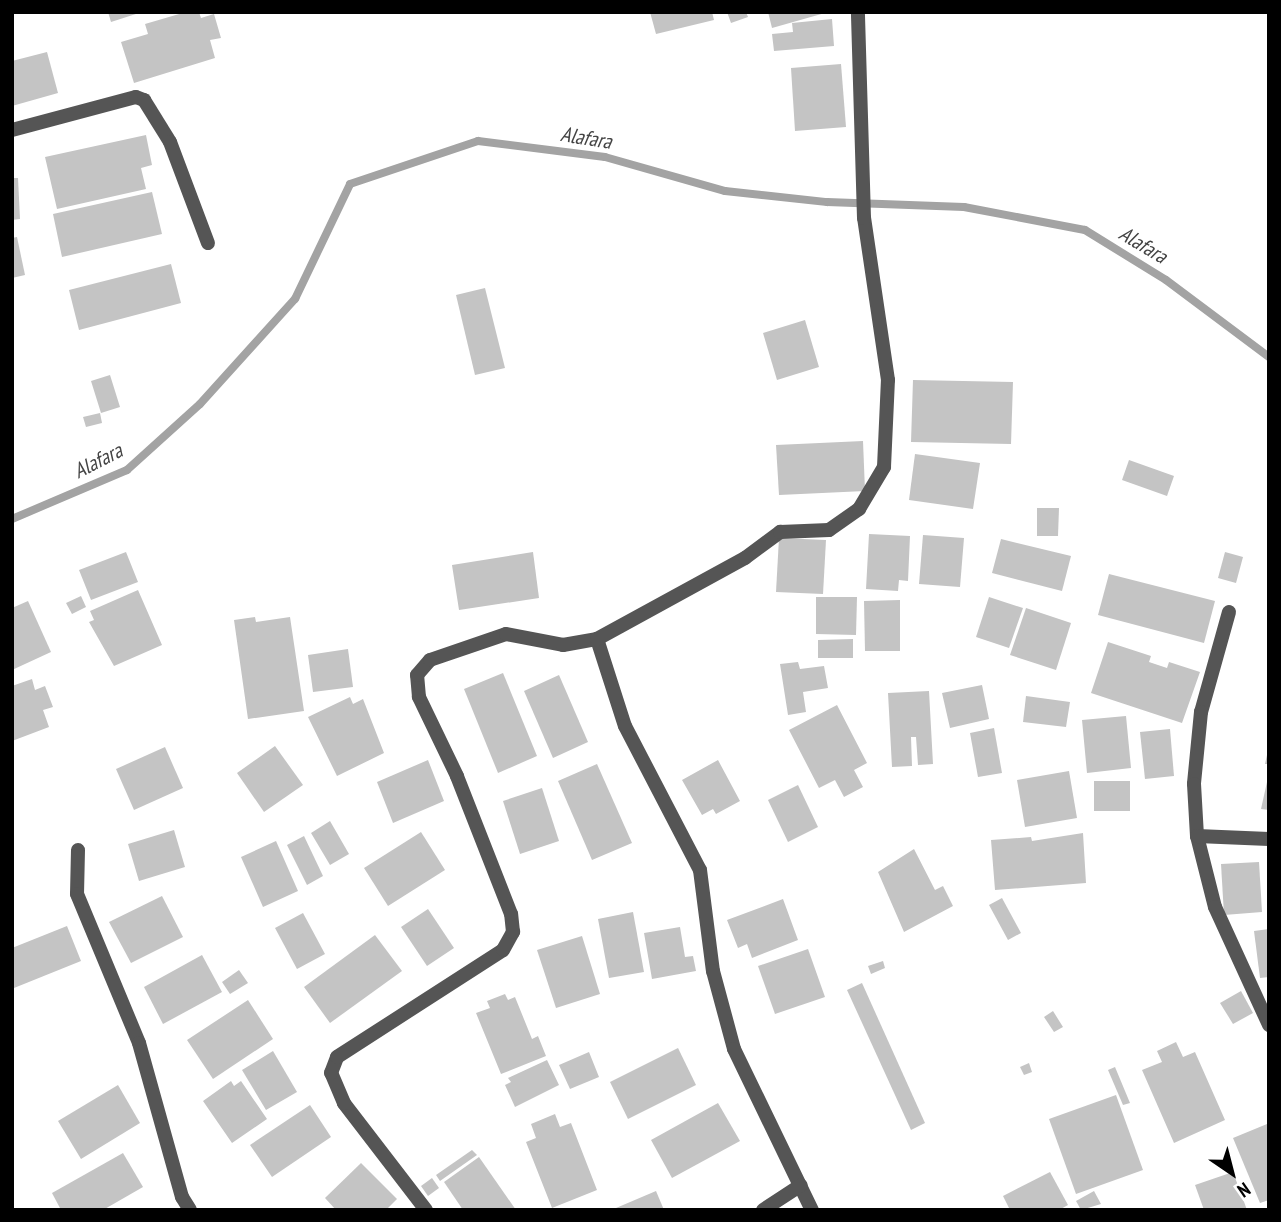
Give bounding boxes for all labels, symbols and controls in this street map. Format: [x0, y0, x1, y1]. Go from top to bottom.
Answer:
water label: Alafara [559, 122, 613, 154]
water label: Alafara [1115, 221, 1171, 269]
water label: Alafara [69, 438, 127, 484]
north arrow [1197, 1138, 1267, 1208]
text: N [1233, 1177, 1255, 1203]

